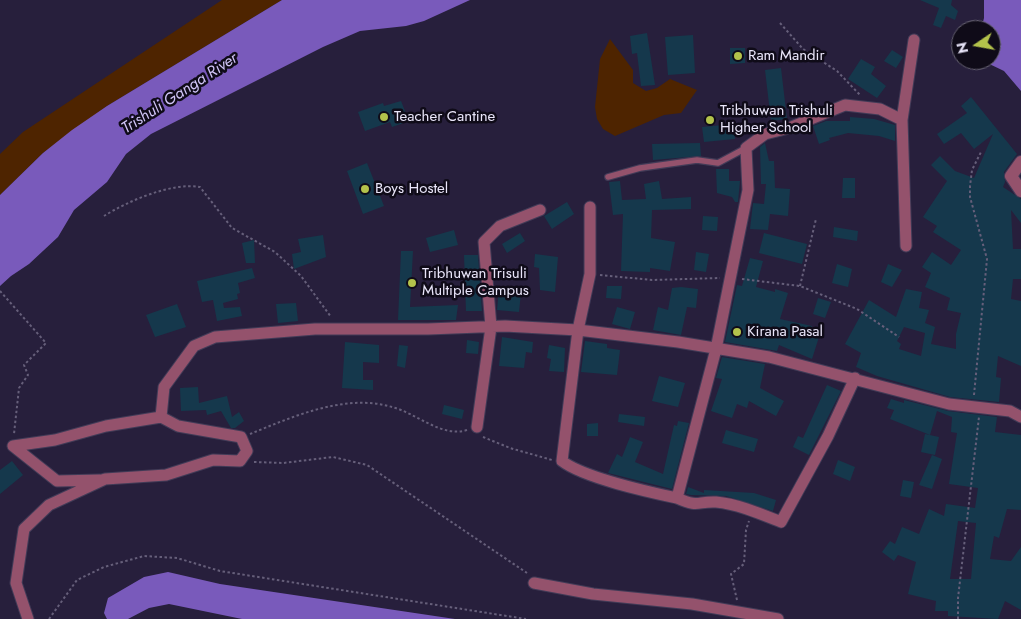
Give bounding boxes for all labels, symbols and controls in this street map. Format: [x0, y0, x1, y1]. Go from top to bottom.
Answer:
north arrow [951, 20, 1001, 70]
text: N [951, 40, 973, 55]
place label: Ram Mandir [748, 47, 825, 65]
water label: Trishuli Ganga River [118, 49, 242, 139]
marker: Ram Mandir [732, 50, 744, 62]
place label: Tribhuwan Trishuli Higher School [720, 102, 833, 137]
place label: Teacher Cantine [394, 108, 495, 126]
marker: Teacher Cantine [378, 111, 390, 123]
marker: Tribhuwan Trishuli Higher School [704, 114, 716, 126]
place label: Boys Hostel [375, 180, 448, 198]
marker: Boys Hostel [359, 183, 371, 195]
place label: Tribhuwan Trisuli Multiple Campus [422, 265, 529, 300]
marker: Tribhuwan Trisuli Multiple Campus [406, 277, 418, 289]
place label: Kirana Pasal [747, 323, 823, 341]
marker: Kirana Pasal [731, 326, 743, 338]

